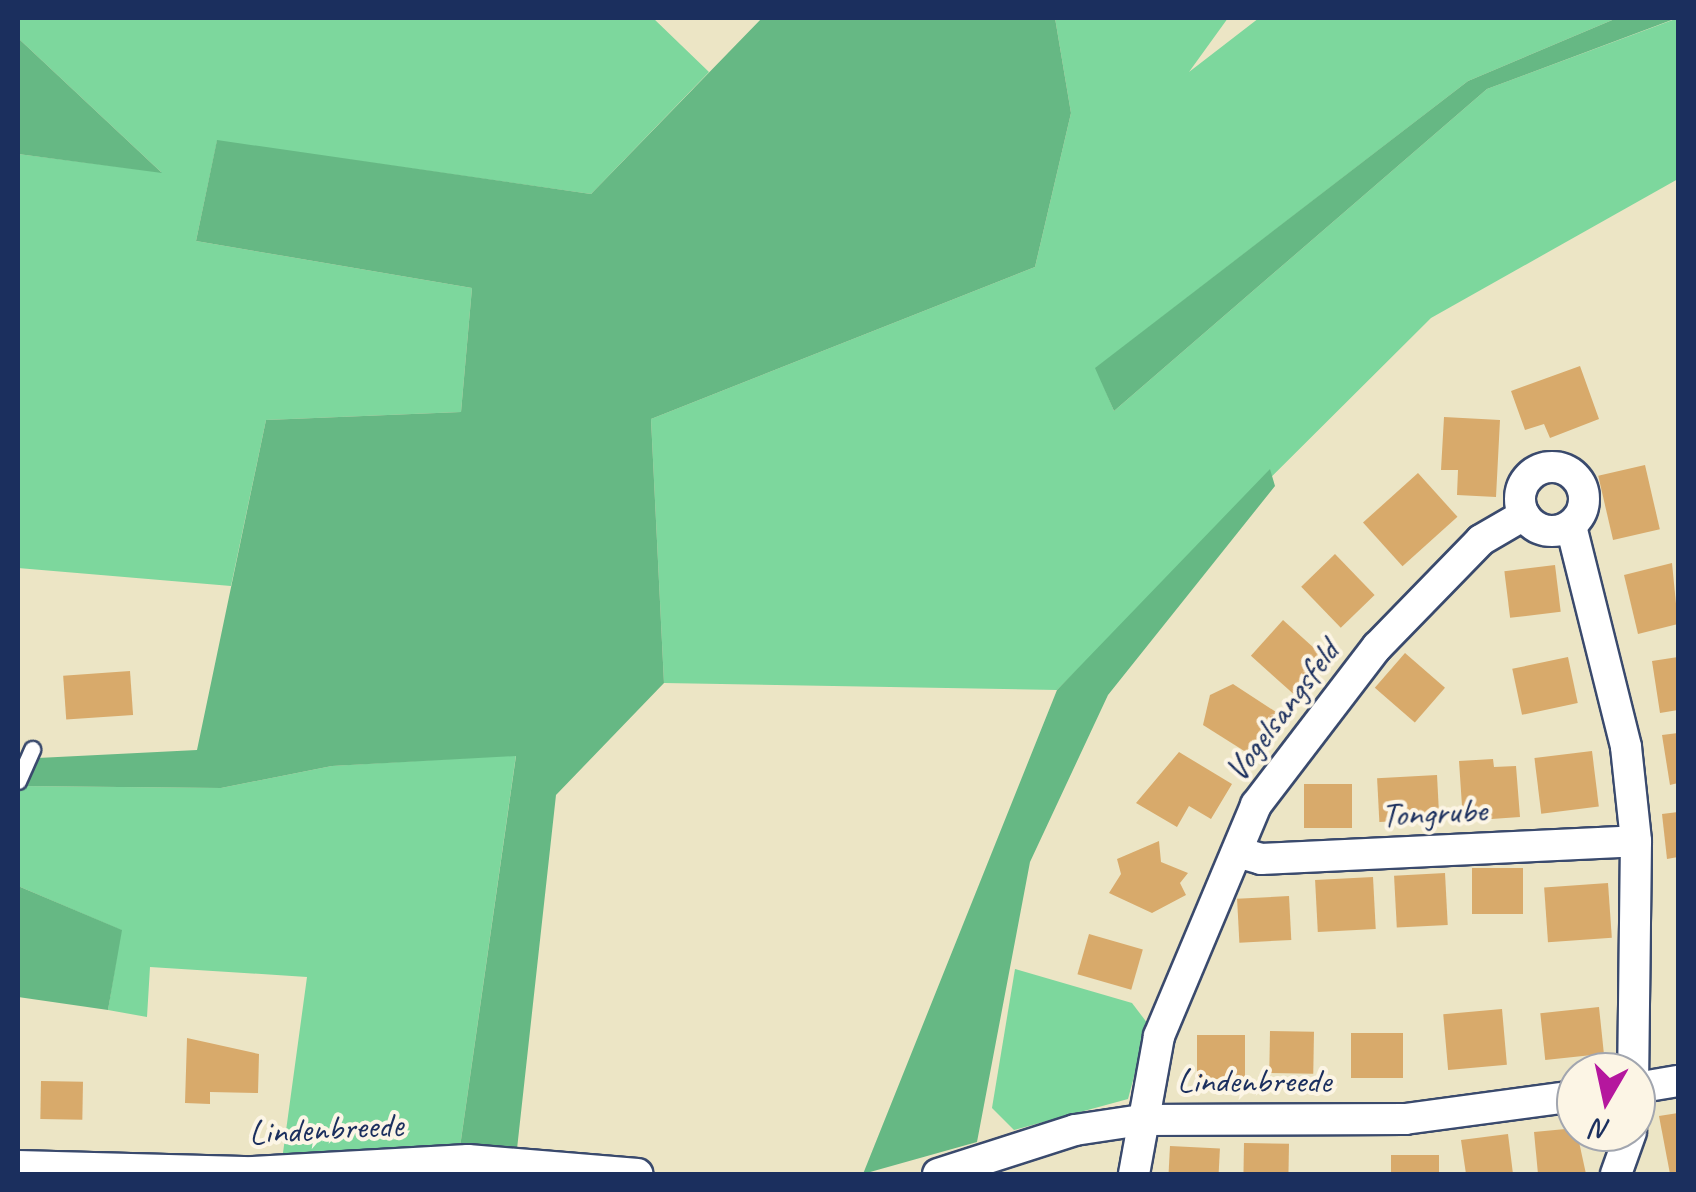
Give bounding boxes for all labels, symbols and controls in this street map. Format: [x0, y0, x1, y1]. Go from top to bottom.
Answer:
street label: Vogelsangsfeld [1215, 632, 1349, 790]
street label: Tongrube [1380, 789, 1488, 837]
north arrow [1556, 1052, 1656, 1152]
street label: Lindenbreede [1177, 1060, 1331, 1102]
street label: Lindenbreede [248, 1104, 404, 1154]
text: N [1590, 1112, 1613, 1149]

